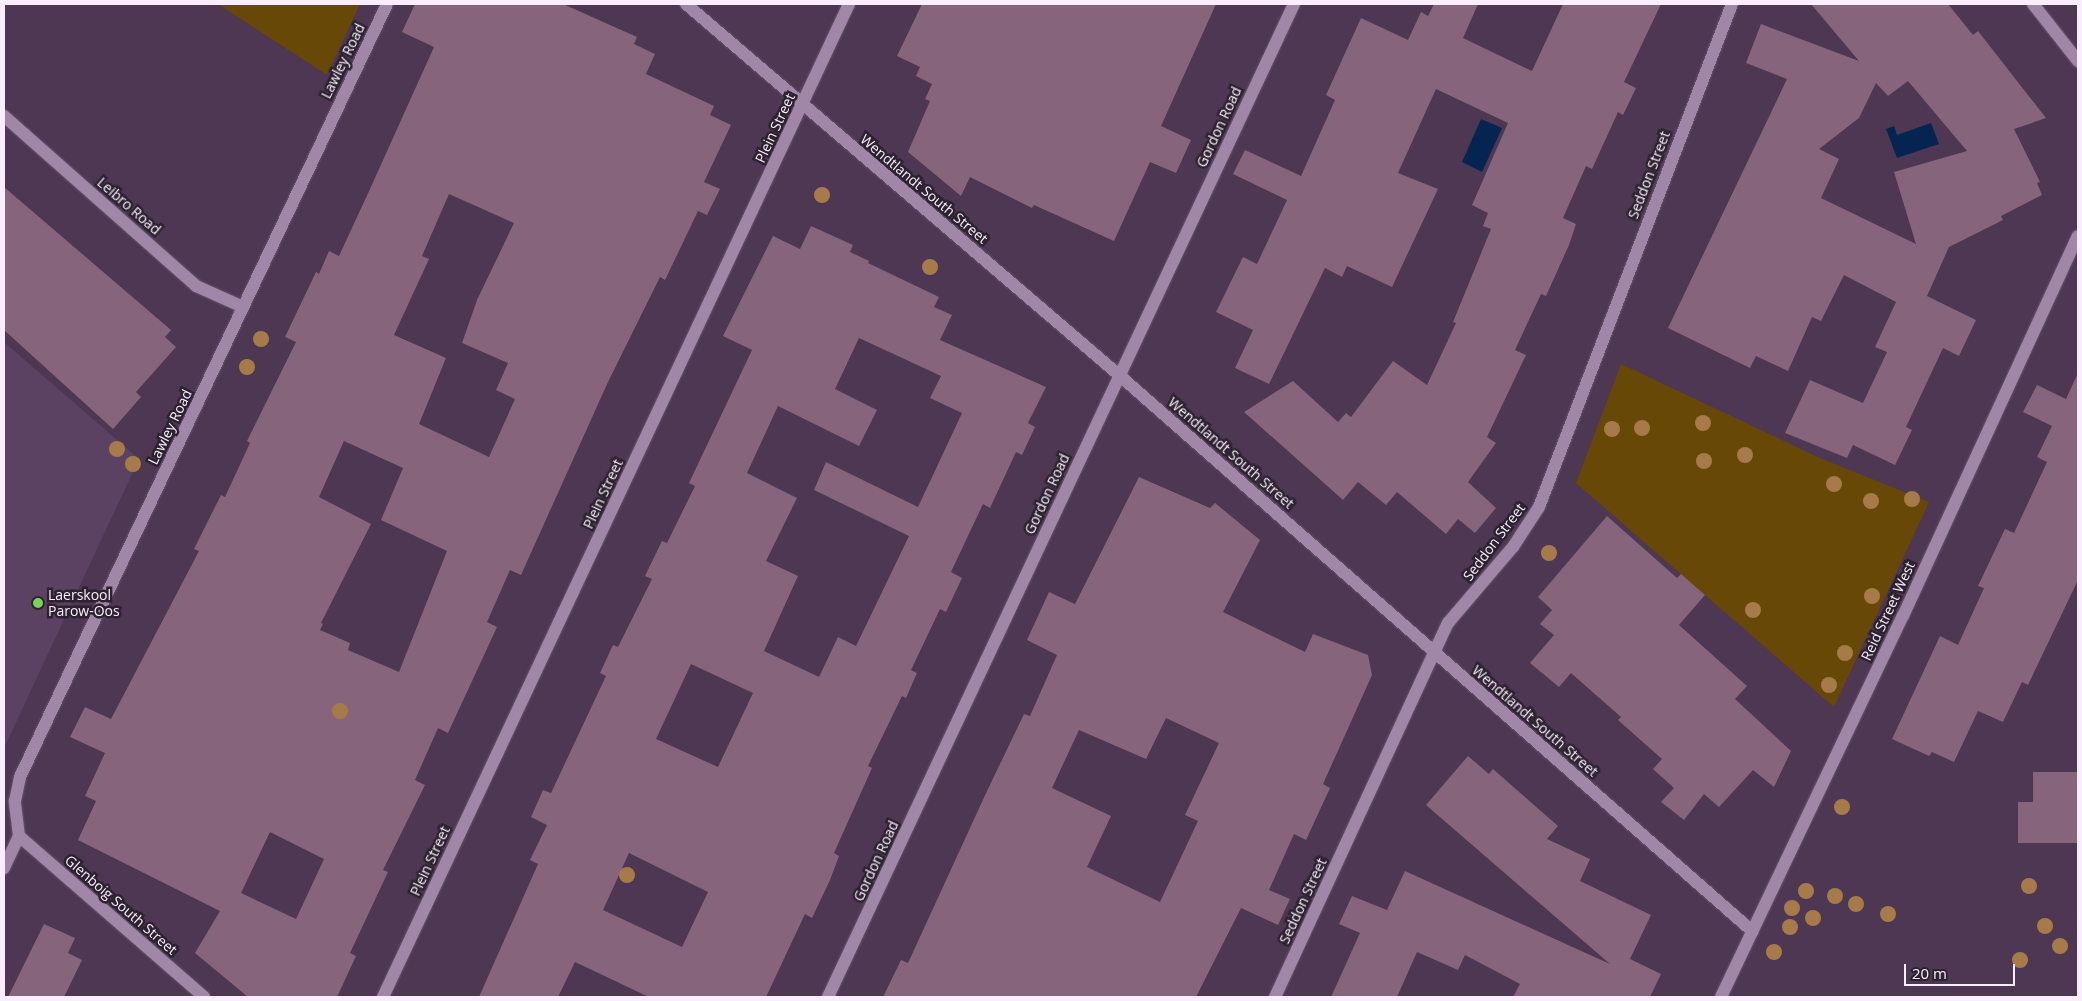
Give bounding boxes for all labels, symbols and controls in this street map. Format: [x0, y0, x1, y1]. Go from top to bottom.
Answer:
street label: Lawley Road [318, 21, 368, 101]
street label: Gordon Road [1193, 84, 1245, 170]
street label: Plein Street [752, 91, 798, 165]
street label: Seddon Street [1625, 129, 1673, 221]
street label: Wendtlandt South Street [857, 131, 991, 247]
street label: Leibro Road [94, 174, 164, 238]
street label: Lawley Road [145, 387, 195, 467]
street label: Wendtlandt South Street [1165, 394, 1297, 512]
street label: Gordon Road [1021, 451, 1073, 537]
street label: Plein Street [580, 457, 626, 531]
street label: Seddon Street [1459, 500, 1529, 584]
street label: Reid Street West [1858, 559, 1918, 663]
place label: Laerskool Parow-Oos [48, 587, 120, 620]
marker: Laerskool Parow-Oos [32, 597, 44, 609]
street label: Wendtlandt South Street [1469, 662, 1601, 780]
street label: Gordon Road [850, 818, 902, 904]
street label: Plein Street [407, 824, 453, 898]
street label: Glenboig South Street [62, 852, 180, 958]
street label: Seddon Street [1276, 856, 1330, 946]
scale bar [1907, 954, 2018, 986]
text: 20 m [1912, 963, 1947, 983]

